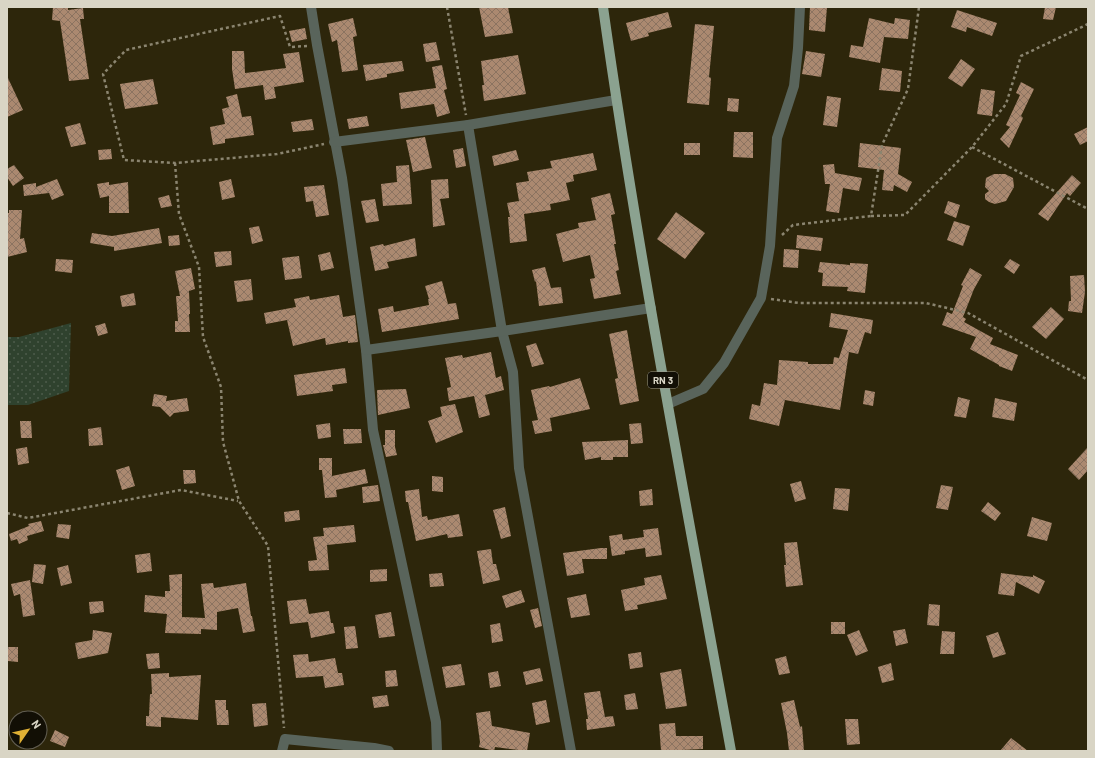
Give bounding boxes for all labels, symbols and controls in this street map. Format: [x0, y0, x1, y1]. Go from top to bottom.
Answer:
road number: RN 3 [648, 372, 678, 388]
north arrow [8, 710, 48, 750]
text: N [29, 717, 44, 731]

